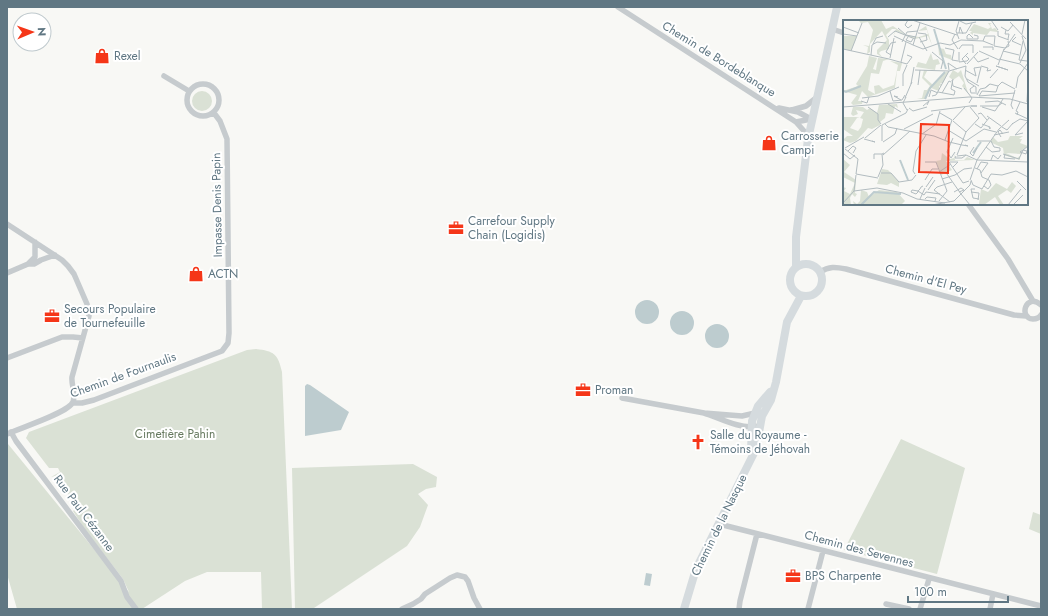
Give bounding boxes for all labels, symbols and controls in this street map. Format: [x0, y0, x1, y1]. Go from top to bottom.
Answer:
north arrow [12, 12, 52, 52]
street label: Chemin de Bordeblanque [659, 17, 779, 101]
inset map [843, 20, 1028, 205]
text: N [34, 27, 50, 36]
shop icon: Rexel [93, 47, 111, 65]
place label: Rexel [114, 47, 141, 65]
place label: Carrosserie Campi [781, 127, 839, 159]
shop icon: Carrosserie Campi [760, 134, 778, 152]
street label: Impasse Denis Papin [207, 152, 227, 258]
place label: Carrefour Supply Chain (Logidis) [468, 212, 556, 244]
office icon: Carrefour Supply Chain (Logidis) [447, 219, 465, 237]
street label: Chemin d'El Pey [883, 259, 969, 299]
shop icon: ACTN [187, 265, 205, 283]
place label: ACTN [208, 265, 238, 283]
place label: Secours Populaire de Tournefeuille [64, 300, 156, 332]
office icon: Secours Populaire de Tournefeuille [43, 307, 61, 325]
street label: Chemin de Fournaulis [68, 347, 179, 403]
office icon: Proman [574, 381, 592, 399]
place label: Proman [595, 381, 633, 399]
park label: Cimetière Pahin [135, 425, 215, 443]
place label: Salle du Royaume - Témoins de Jéhovah [710, 426, 810, 458]
church icon: Salle du Royaume - Témoins de Jéhovah [689, 433, 707, 451]
street label: Rue Paul Cézanne [49, 471, 119, 555]
street label: Chemin de la Nasque [687, 471, 751, 579]
street label: Chemin des Sevennes [803, 526, 916, 572]
office icon: BPS Charpente [784, 567, 802, 585]
place label: BPS Charpente [805, 567, 881, 585]
scale bar [908, 578, 1008, 604]
text: 100 m [914, 583, 947, 601]

